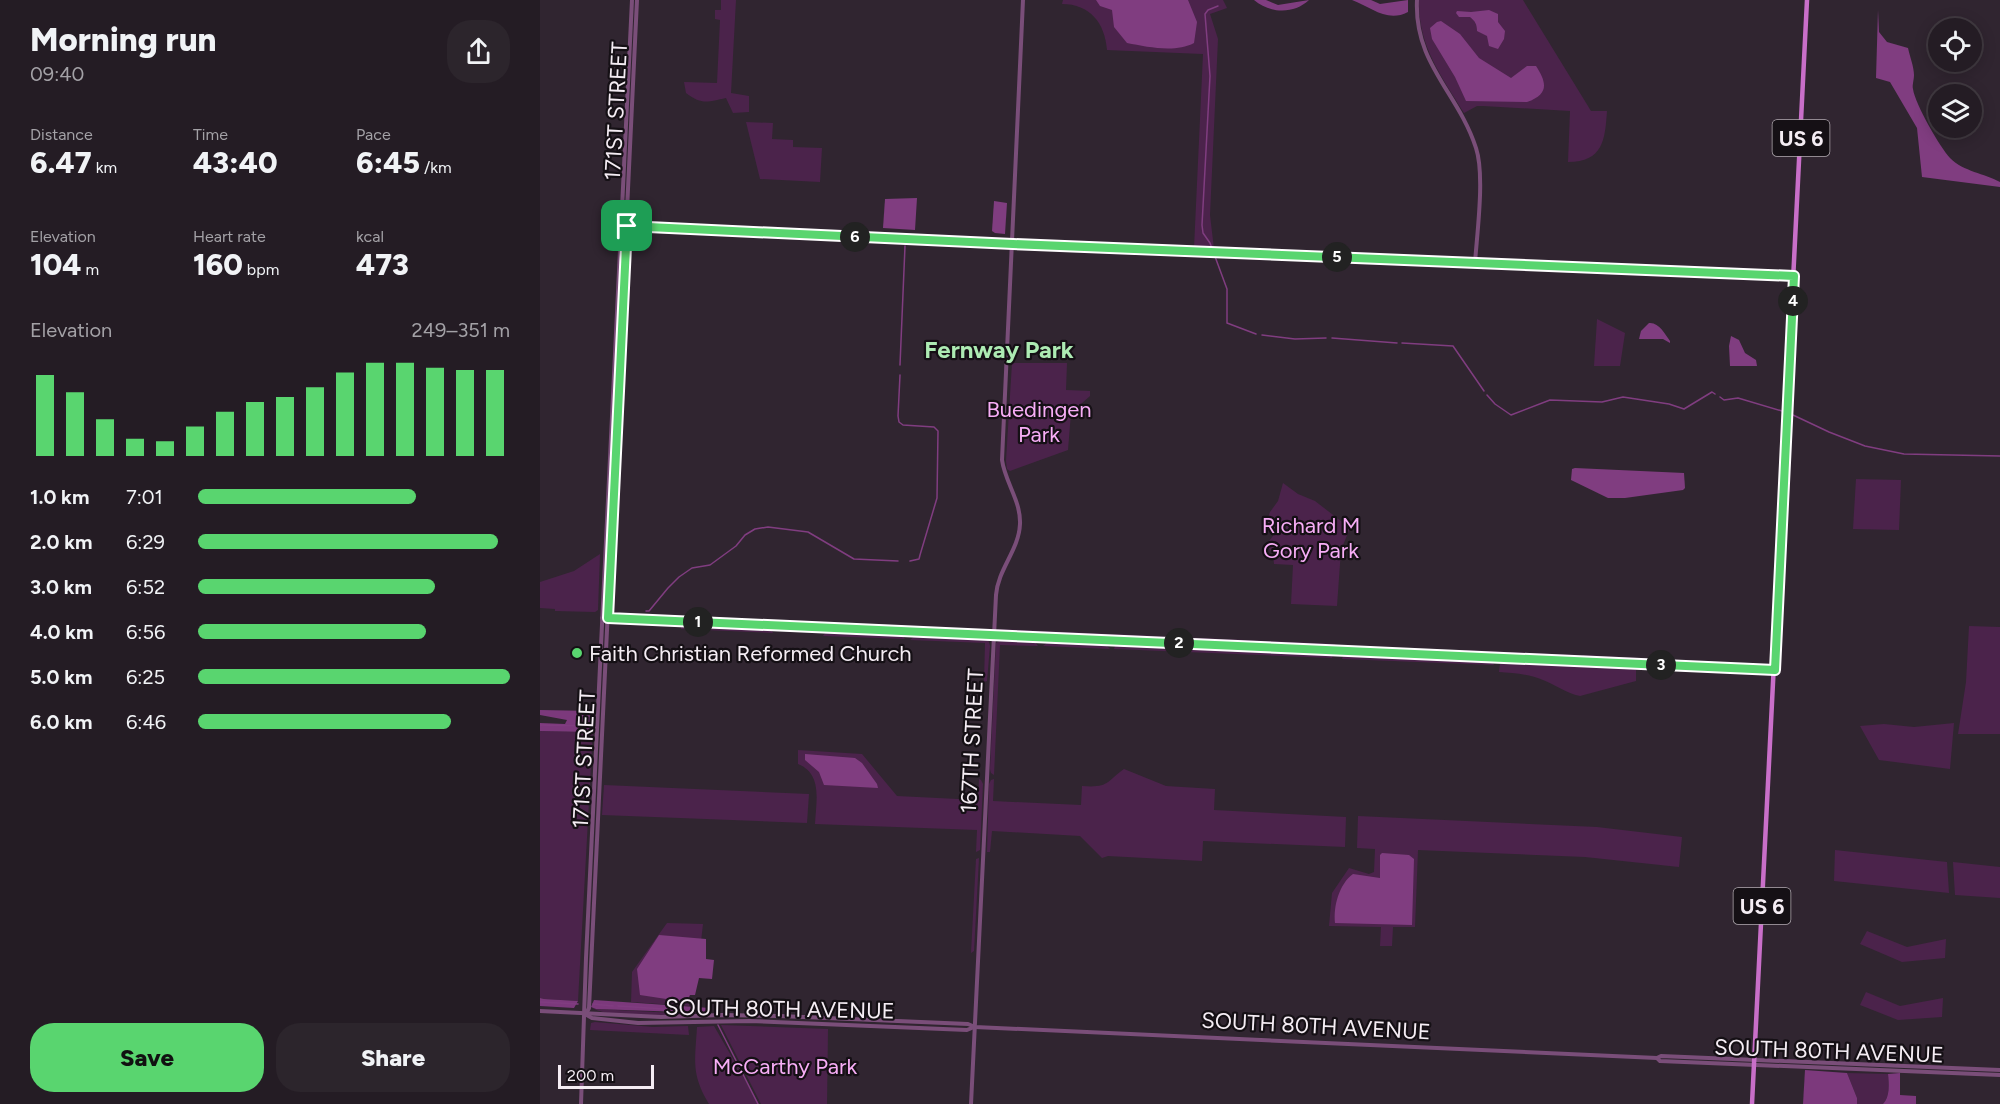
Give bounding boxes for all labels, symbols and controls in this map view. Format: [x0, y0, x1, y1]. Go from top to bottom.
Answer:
map controls [1928, 18, 1982, 138]
button: locate [1928, 18, 1982, 72]
text: Morning run [30, 20, 216, 59]
button: share [447, 20, 510, 83]
street label: 171ST STREET [599, 41, 633, 181]
text: 09:40 [30, 62, 84, 86]
button: layers [1928, 84, 1982, 138]
road number: US 6 [1772, 120, 1830, 156]
text: Distance [30, 125, 93, 144]
text: Time [193, 125, 228, 144]
text: Pace [356, 125, 391, 144]
text: 6.47 [30, 144, 92, 181]
text: 43:40 [193, 144, 277, 181]
text: 6:45 [356, 144, 420, 181]
text: km [92, 158, 117, 177]
text: /km [420, 158, 452, 177]
pin [601, 200, 652, 251]
icon: arrive [610, 209, 643, 242]
pin: 6 [840, 222, 870, 252]
text: Elevation [30, 227, 96, 246]
text: Heart rate [193, 227, 266, 246]
text: kcal [356, 227, 384, 246]
text: 6 [850, 227, 860, 246]
pin: 5 [1322, 242, 1352, 272]
text: 104 [30, 246, 82, 283]
text: 160 [193, 246, 243, 283]
text: 473 [356, 246, 409, 283]
text: 5 [1332, 247, 1342, 266]
text: m [82, 260, 99, 279]
text: bpm [243, 260, 279, 279]
pin: 4 [1778, 286, 1808, 316]
text: 4 [1788, 291, 1798, 310]
text: Elevation [30, 318, 112, 342]
text: 249–351 m [411, 318, 510, 342]
district label: Fernway Park [924, 335, 1074, 364]
park label: Buedingen Park [986, 396, 1092, 448]
text: 1.0 km [30, 485, 89, 509]
text: 7:01 [126, 485, 163, 509]
park label: Richard M Gory Park [1262, 512, 1360, 564]
text: 2.0 km [30, 530, 92, 554]
text: 6:29 [126, 530, 165, 554]
text: 3.0 km [30, 575, 92, 599]
text: 6:52 [126, 575, 165, 599]
pin: 1 [683, 607, 713, 637]
text: 1 [695, 612, 701, 631]
text: 4.0 km [30, 620, 94, 644]
text: 6:56 [126, 620, 165, 644]
pin: 2 [1164, 628, 1194, 658]
text: 2 [1174, 633, 1184, 652]
place label: Faith Christian Reformed Church [589, 640, 912, 667]
marker: Faith Christian Reformed Church [570, 646, 584, 660]
pin: 3 [1646, 650, 1676, 680]
text: 3 [1657, 655, 1665, 674]
text: 5.0 km [30, 665, 93, 689]
text: 6:25 [126, 665, 165, 689]
street label: 167TH STREET [955, 668, 989, 814]
street label: 171ST STREET [567, 689, 601, 829]
text: 6.0 km [30, 710, 92, 734]
text: 6:46 [126, 710, 166, 734]
road number: US 6 [1734, 888, 1790, 924]
street label: SOUTH 80TH AVENUE [665, 993, 895, 1025]
street label: SOUTH 80TH AVENUE [1201, 1007, 1431, 1045]
button: Save [30, 1023, 264, 1092]
button: Share [276, 1023, 510, 1092]
street label: SOUTH 80TH AVENUE [1714, 1034, 1944, 1068]
park label: McCarthy Park [713, 1053, 857, 1080]
scale bar [558, 1062, 654, 1090]
text: 200 m [567, 1066, 614, 1085]

